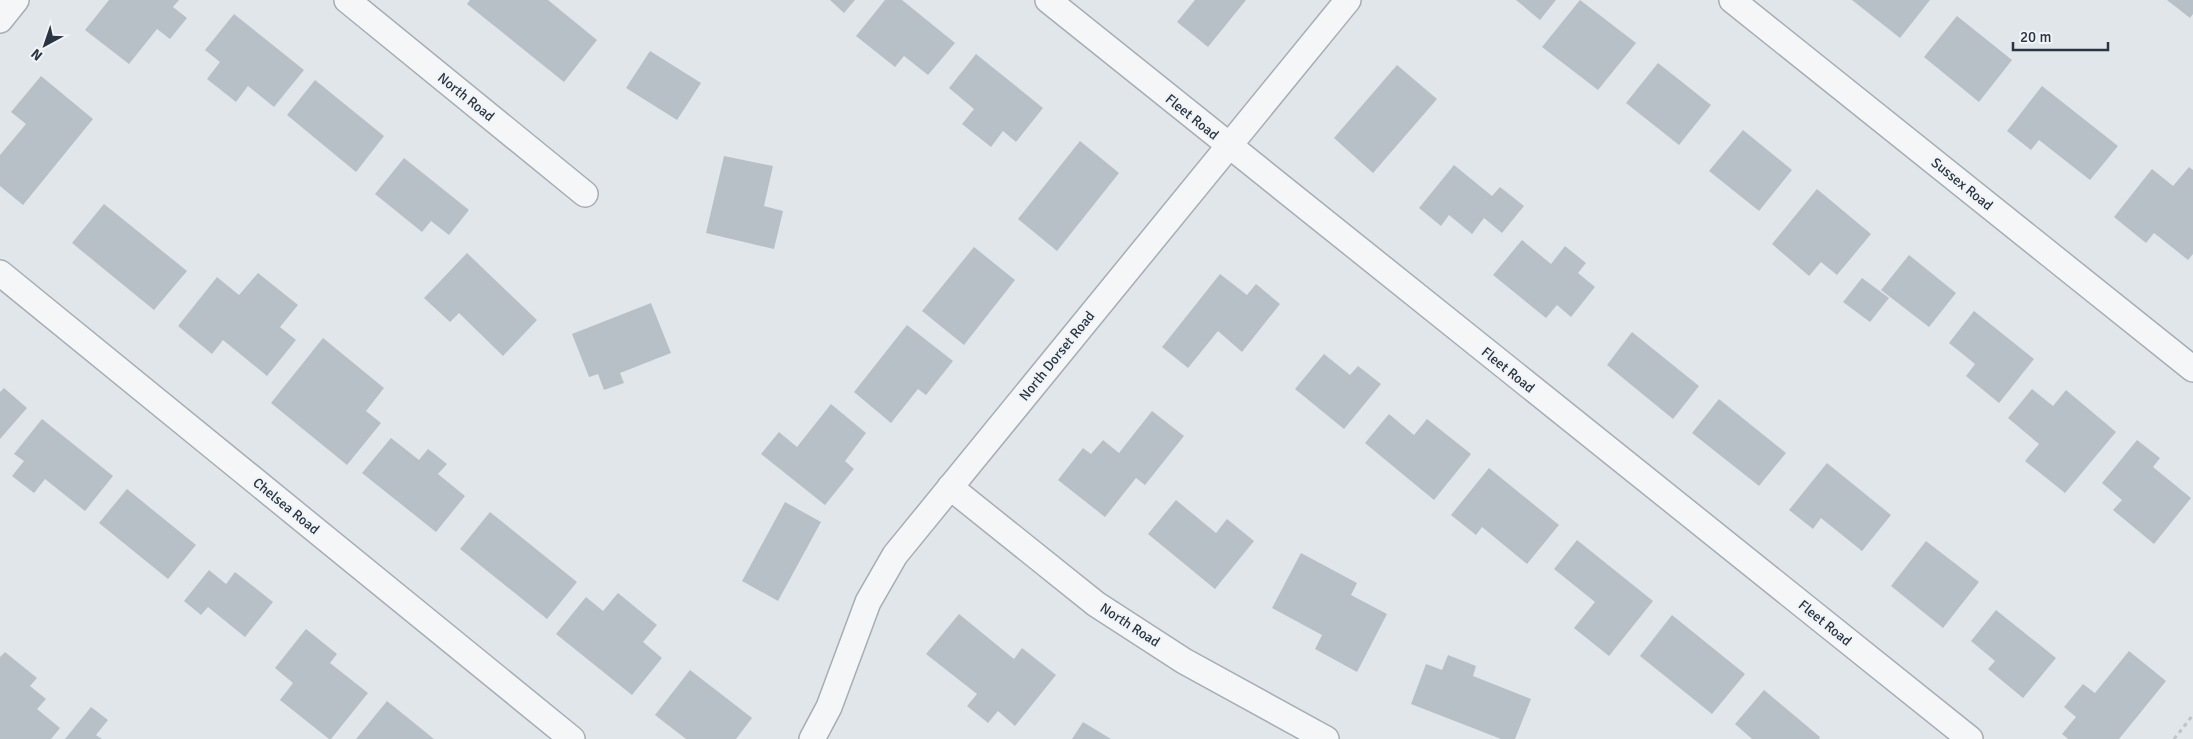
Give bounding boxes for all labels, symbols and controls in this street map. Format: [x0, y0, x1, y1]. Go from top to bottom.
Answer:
north arrow [20, 20, 70, 70]
scale bar [2013, 20, 2108, 52]
text: 20 m [2020, 28, 2051, 46]
text: N [28, 45, 46, 64]
street label: North Road [434, 69, 498, 125]
street label: Fleet Road [1162, 90, 1222, 144]
street label: Sussex Road [1928, 154, 1996, 214]
street label: North Dorset Road [1016, 308, 1098, 404]
street label: Fleet Road [1478, 343, 1538, 397]
street label: Chelsea Road [249, 474, 323, 538]
street label: Fleet Road [1795, 596, 1855, 650]
street label: North Road [1097, 599, 1163, 651]

